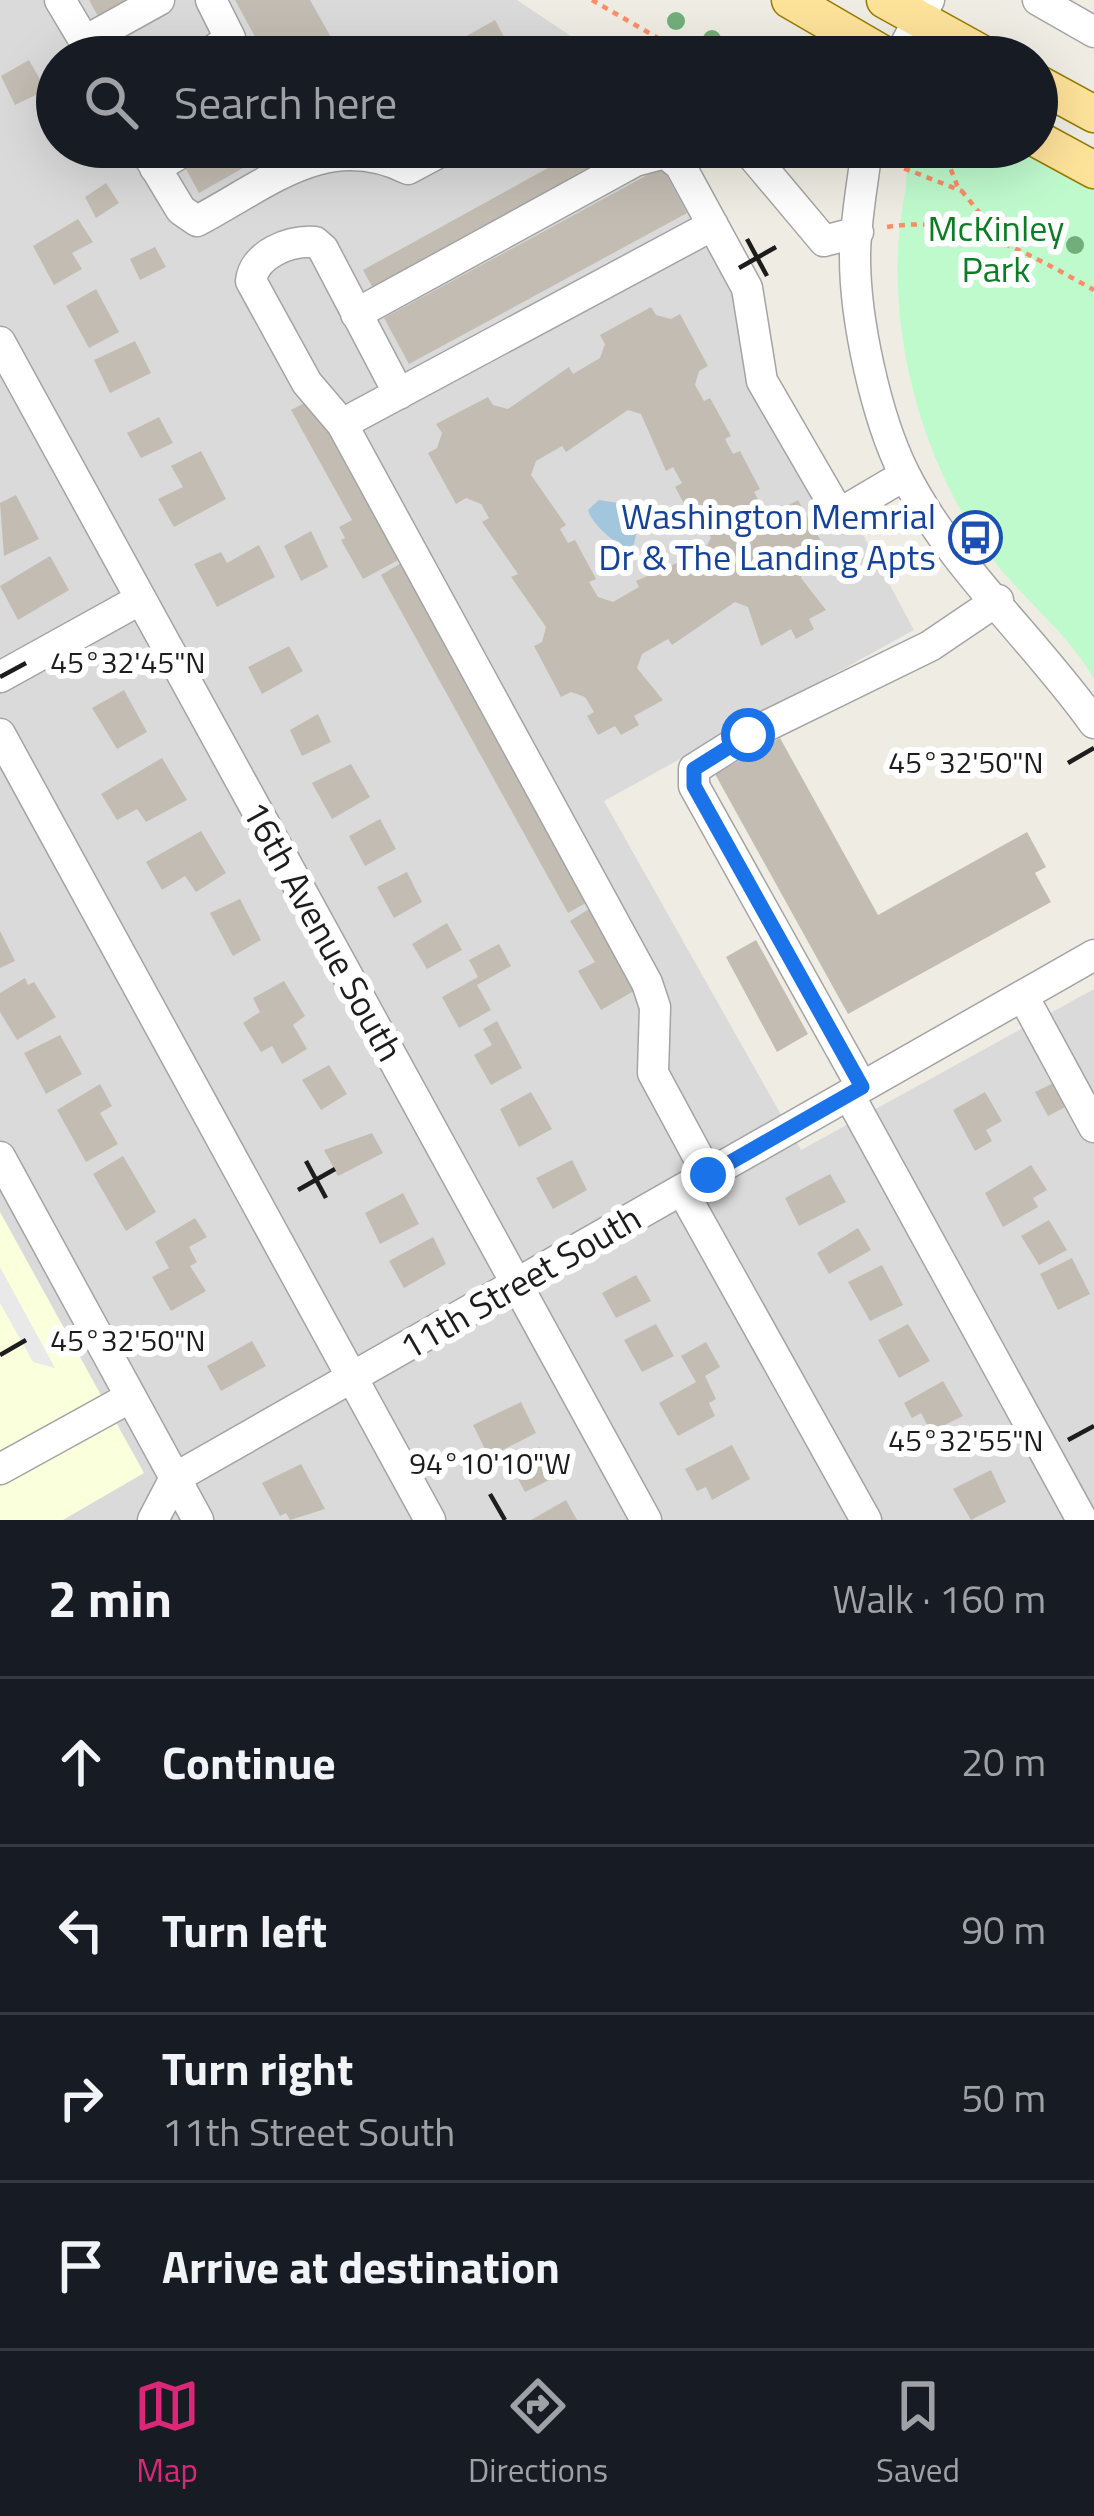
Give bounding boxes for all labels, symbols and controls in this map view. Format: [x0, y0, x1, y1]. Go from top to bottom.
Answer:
search box [36, 36, 1058, 168]
text: Search here [174, 68, 397, 136]
icon: search [78, 69, 144, 135]
park label: McKinley Park [927, 200, 1065, 296]
place label: Washington Memrial Dr & The Landing Apts [598, 488, 936, 584]
bus stop icon: Washington Memrial Dr & The Landing Apts [947, 509, 1003, 565]
text: 45°32'45"N [50, 639, 206, 685]
route start [721, 708, 775, 762]
text: 45°32'50"N [888, 739, 1044, 785]
street label: 16th Avenue South [229, 790, 418, 1071]
route end [681, 1148, 735, 1202]
street label: 11th Street South [389, 1190, 651, 1373]
text: 45°32'50"N [50, 1317, 206, 1363]
text: 45°32'55"N [888, 1417, 1044, 1463]
text: 94°10'10"W [409, 1440, 571, 1486]
text: 2 min [48, 1559, 172, 1637]
text: Walk · 160 m [832, 1569, 1046, 1628]
text: Continue [162, 1728, 336, 1796]
icon: ahead [48, 1729, 114, 1795]
text: 20 m [961, 1732, 1046, 1791]
text: Turn left [162, 1896, 327, 1964]
icon: left [48, 1897, 114, 1963]
text: 90 m [961, 1900, 1046, 1959]
text: Turn right [162, 2034, 353, 2102]
icon: right [48, 2065, 114, 2131]
text: 50 m [961, 2068, 1046, 2127]
text: 11th Street South [162, 2102, 455, 2161]
text: Arrive at destination [162, 2232, 560, 2300]
icon: arrive [48, 2233, 114, 2299]
tab: Map [134, 2373, 200, 2495]
tab: Directions [468, 2373, 608, 2495]
tab: Saved [876, 2373, 960, 2495]

